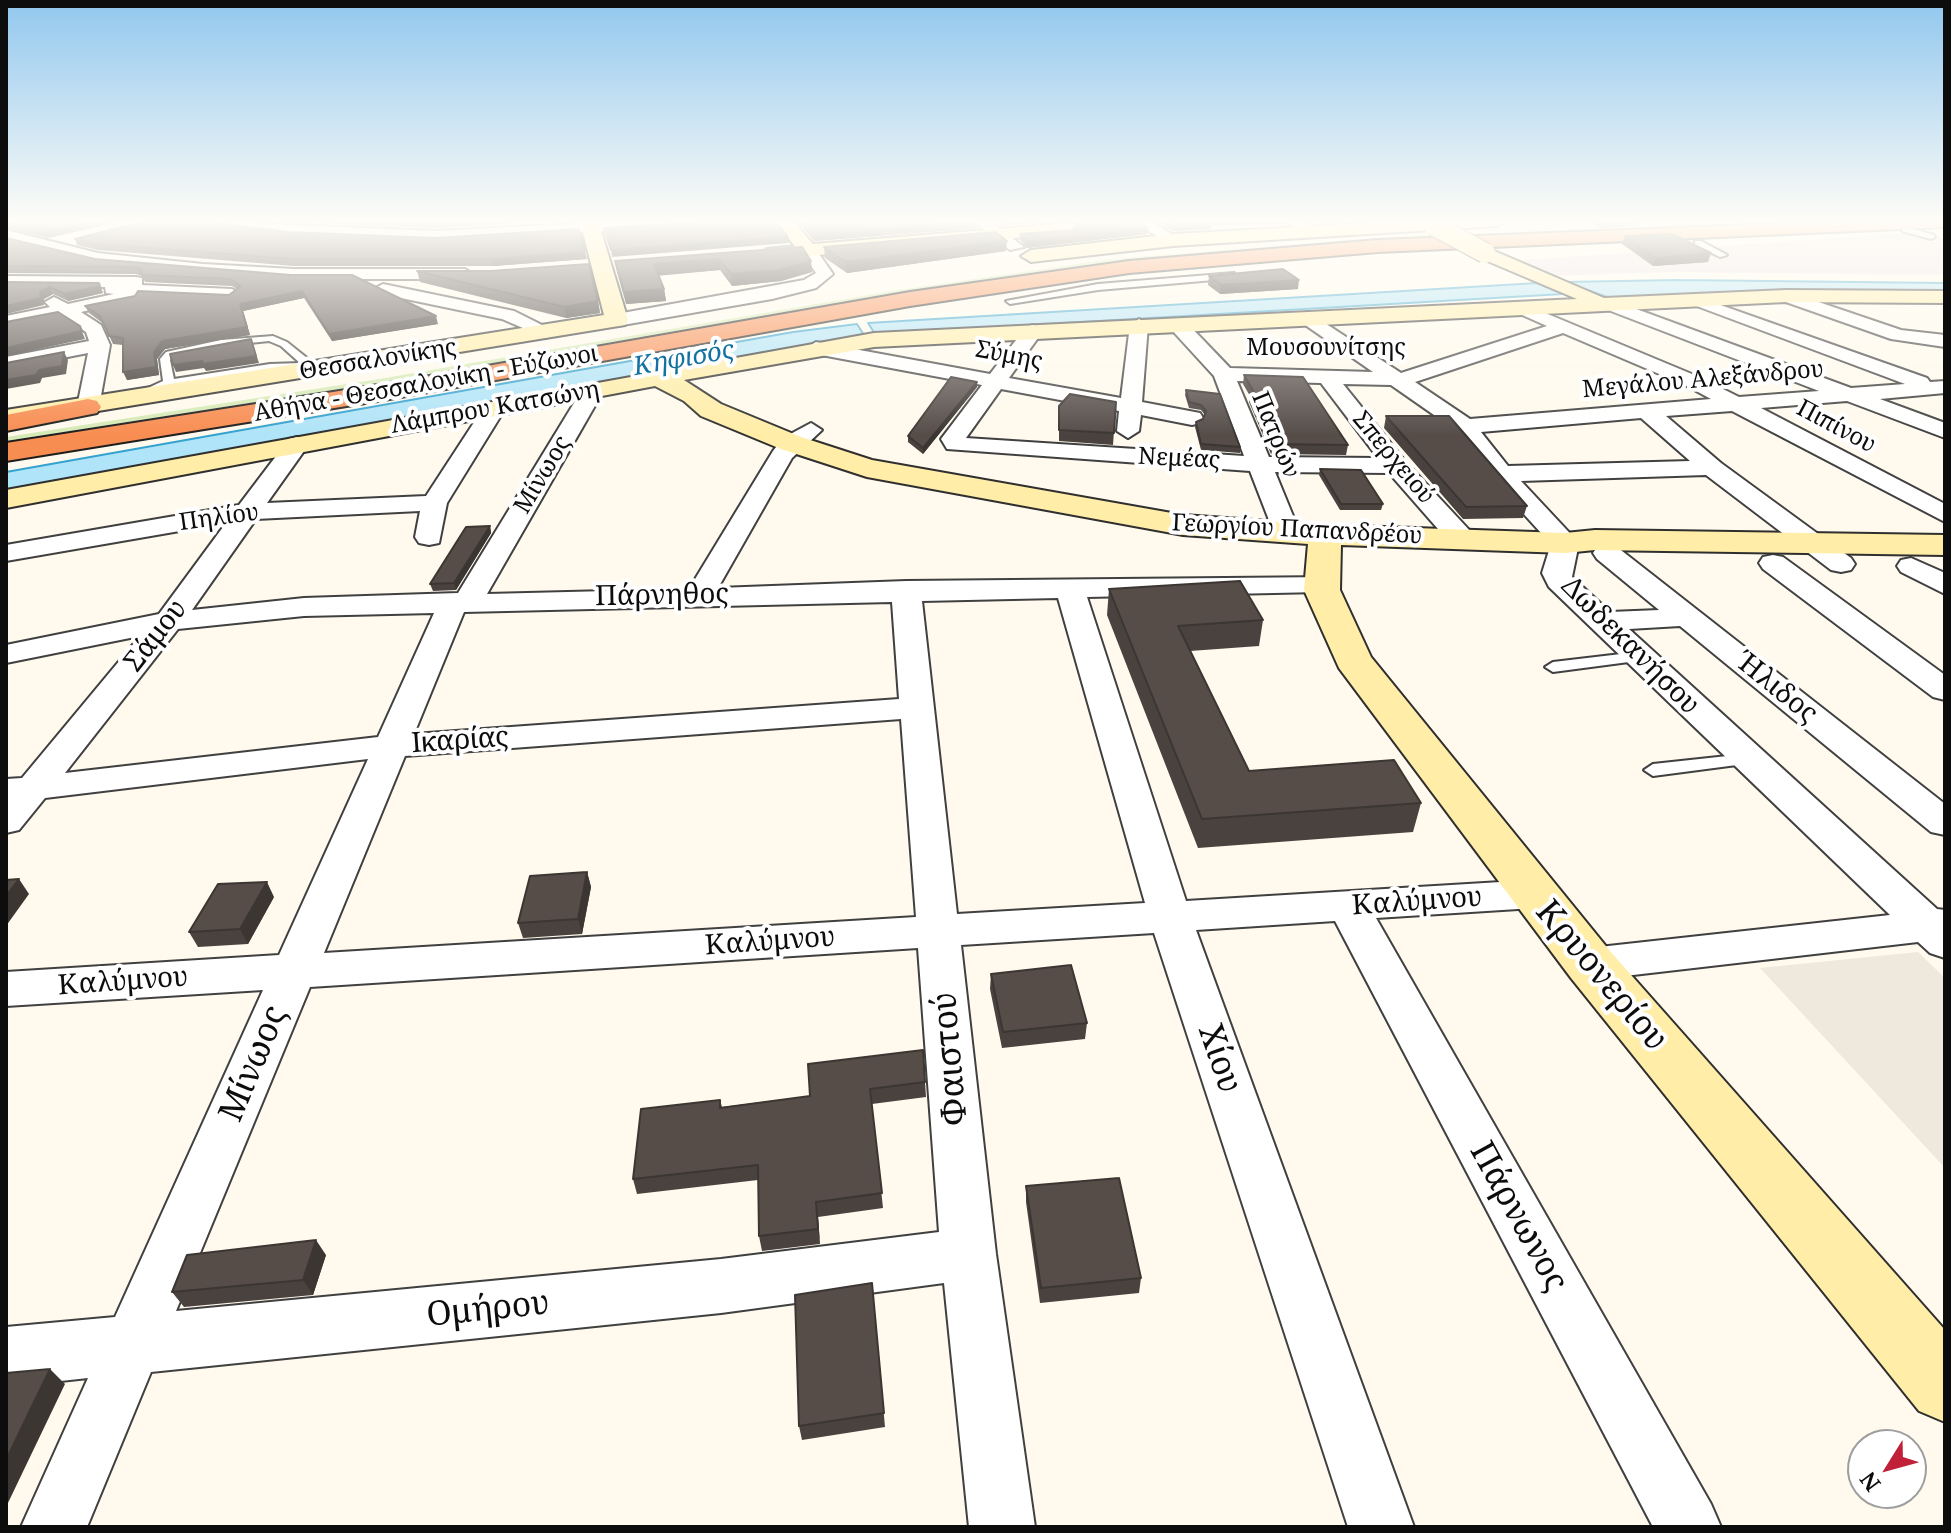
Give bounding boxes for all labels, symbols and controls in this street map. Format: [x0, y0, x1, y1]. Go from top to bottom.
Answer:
street label: Θεσσαλονίκης [297, 333, 459, 387]
street label: Μουσουνίτσης [1246, 334, 1406, 362]
water label: Κηφισός [631, 335, 737, 383]
street label: Σύμης [973, 335, 1045, 377]
street label: Αθήνα - Θεσσαλονίκη - Εύζωνοι [252, 340, 600, 428]
street label: Μεγάλου Αλεξάνδρου [1581, 355, 1825, 405]
street label: Λάμπρου Κατσώνη [388, 375, 602, 441]
street label: Πατρών [1245, 388, 1305, 482]
street label: Πιπίνου [1792, 394, 1880, 460]
street label: Σπερχειού [1346, 406, 1440, 510]
street label: Μίνωος [509, 431, 577, 519]
street label: Νεμέας [1137, 442, 1221, 476]
street label: Πηλίου [177, 498, 261, 538]
street label: Γεωργίου Παπανδρέου [1171, 509, 1423, 551]
street label: Δωδεκανήσου [1554, 570, 1706, 722]
street label: Πάρνηθος [595, 578, 729, 614]
street label: Σάμου [118, 593, 194, 679]
street label: Ήλιδος [1728, 645, 1824, 731]
street label: Ικαρίας [410, 721, 510, 761]
street label: Καλύμνου [1351, 881, 1483, 923]
street label: Κρυονερίου [1526, 893, 1676, 1059]
street label: Καλύμνου [704, 921, 836, 963]
street label: Καλύμνου [57, 961, 189, 1003]
street label: Φαιστού [925, 990, 977, 1128]
street label: Μίνωος [211, 1000, 297, 1128]
street label: Χίου [1188, 1020, 1250, 1098]
street label: Πάρνωνος [1460, 1135, 1576, 1299]
street label: Ομήρου [425, 1283, 551, 1337]
north arrow [1847, 1429, 1927, 1509]
text: N [1852, 1466, 1887, 1498]

